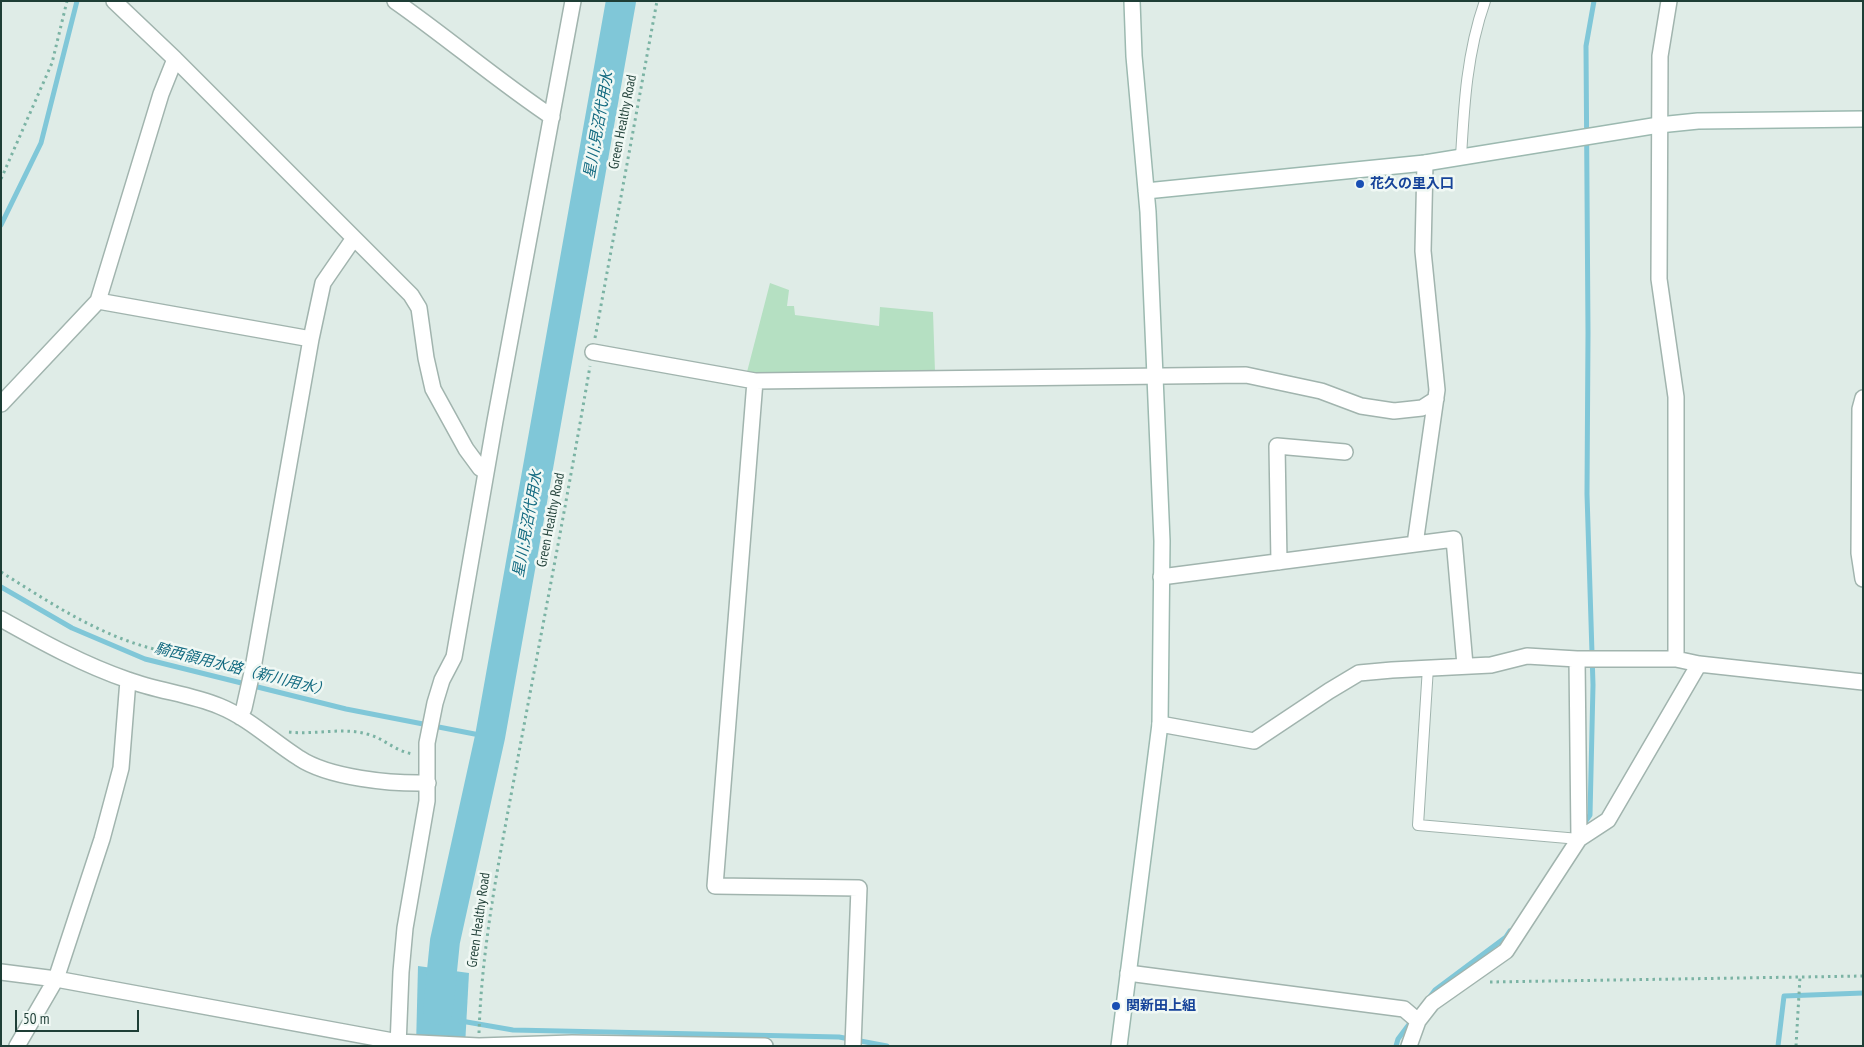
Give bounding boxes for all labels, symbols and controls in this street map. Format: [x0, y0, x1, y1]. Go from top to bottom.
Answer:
water label: 星川;見沼代用水 [581, 70, 617, 180]
street label: Green Healthy Road [606, 73, 640, 171]
place label: 花久の里入口 [1370, 176, 1454, 192]
marker: 花久の里入口 [1354, 178, 1366, 190]
water label: 星川;見沼代用水 [510, 469, 546, 579]
street label: Green Healthy Road [534, 471, 568, 569]
water label: 騎西領用水路（新川用水） [152, 639, 332, 701]
street label: Green Healthy Road [464, 872, 494, 968]
place label: 関新田上組 [1126, 998, 1196, 1014]
scale bar [18, 1000, 141, 1032]
marker: 関新田上組 [1110, 1000, 1122, 1012]
text: 50 m [23, 1009, 49, 1028]

